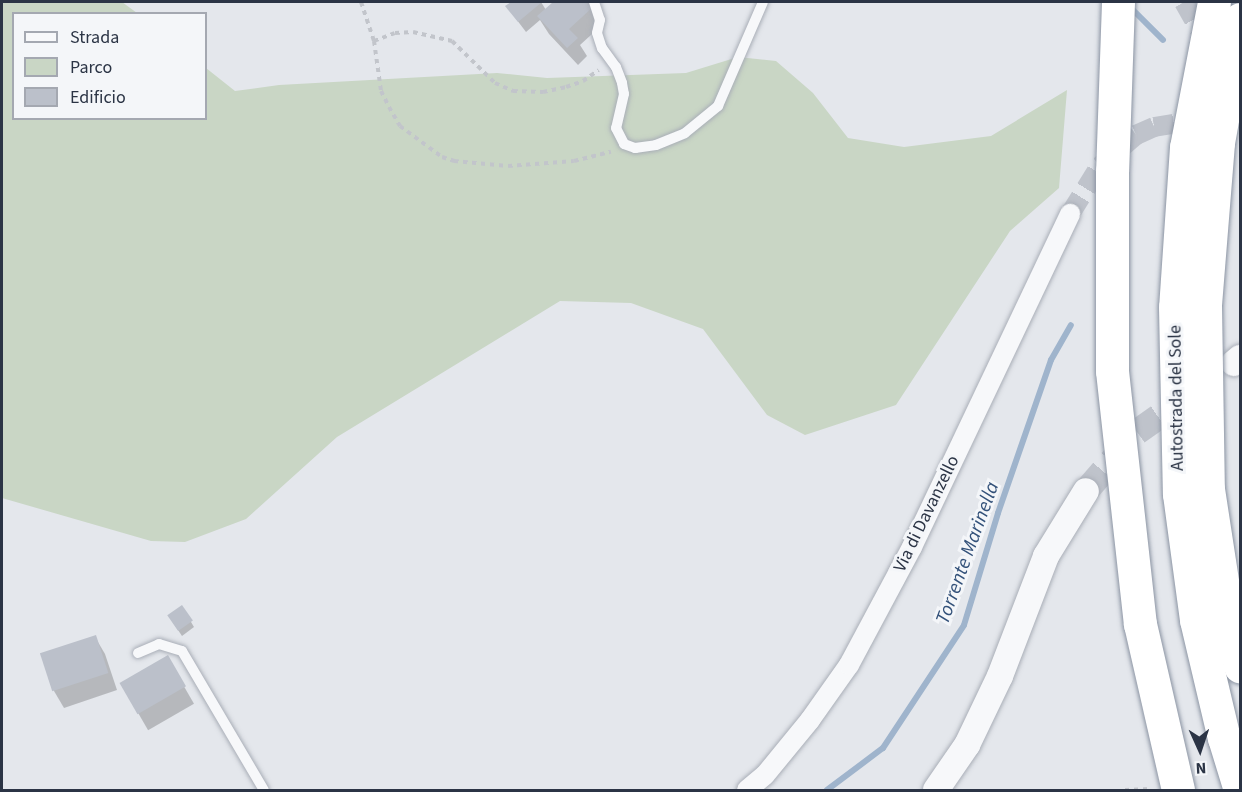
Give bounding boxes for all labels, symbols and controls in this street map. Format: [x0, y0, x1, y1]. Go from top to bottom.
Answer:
legend [12, 12, 207, 120]
text: Strada [70, 25, 119, 50]
text: Parco [70, 55, 112, 80]
text: Edificio [70, 85, 126, 110]
street label: Autostrada del Sole [1165, 325, 1189, 471]
street label: Via di Davanzello [889, 452, 965, 576]
water label: Torrente Marinella [931, 479, 1005, 627]
north arrow [1170, 720, 1230, 780]
text: N [1195, 757, 1207, 779]

